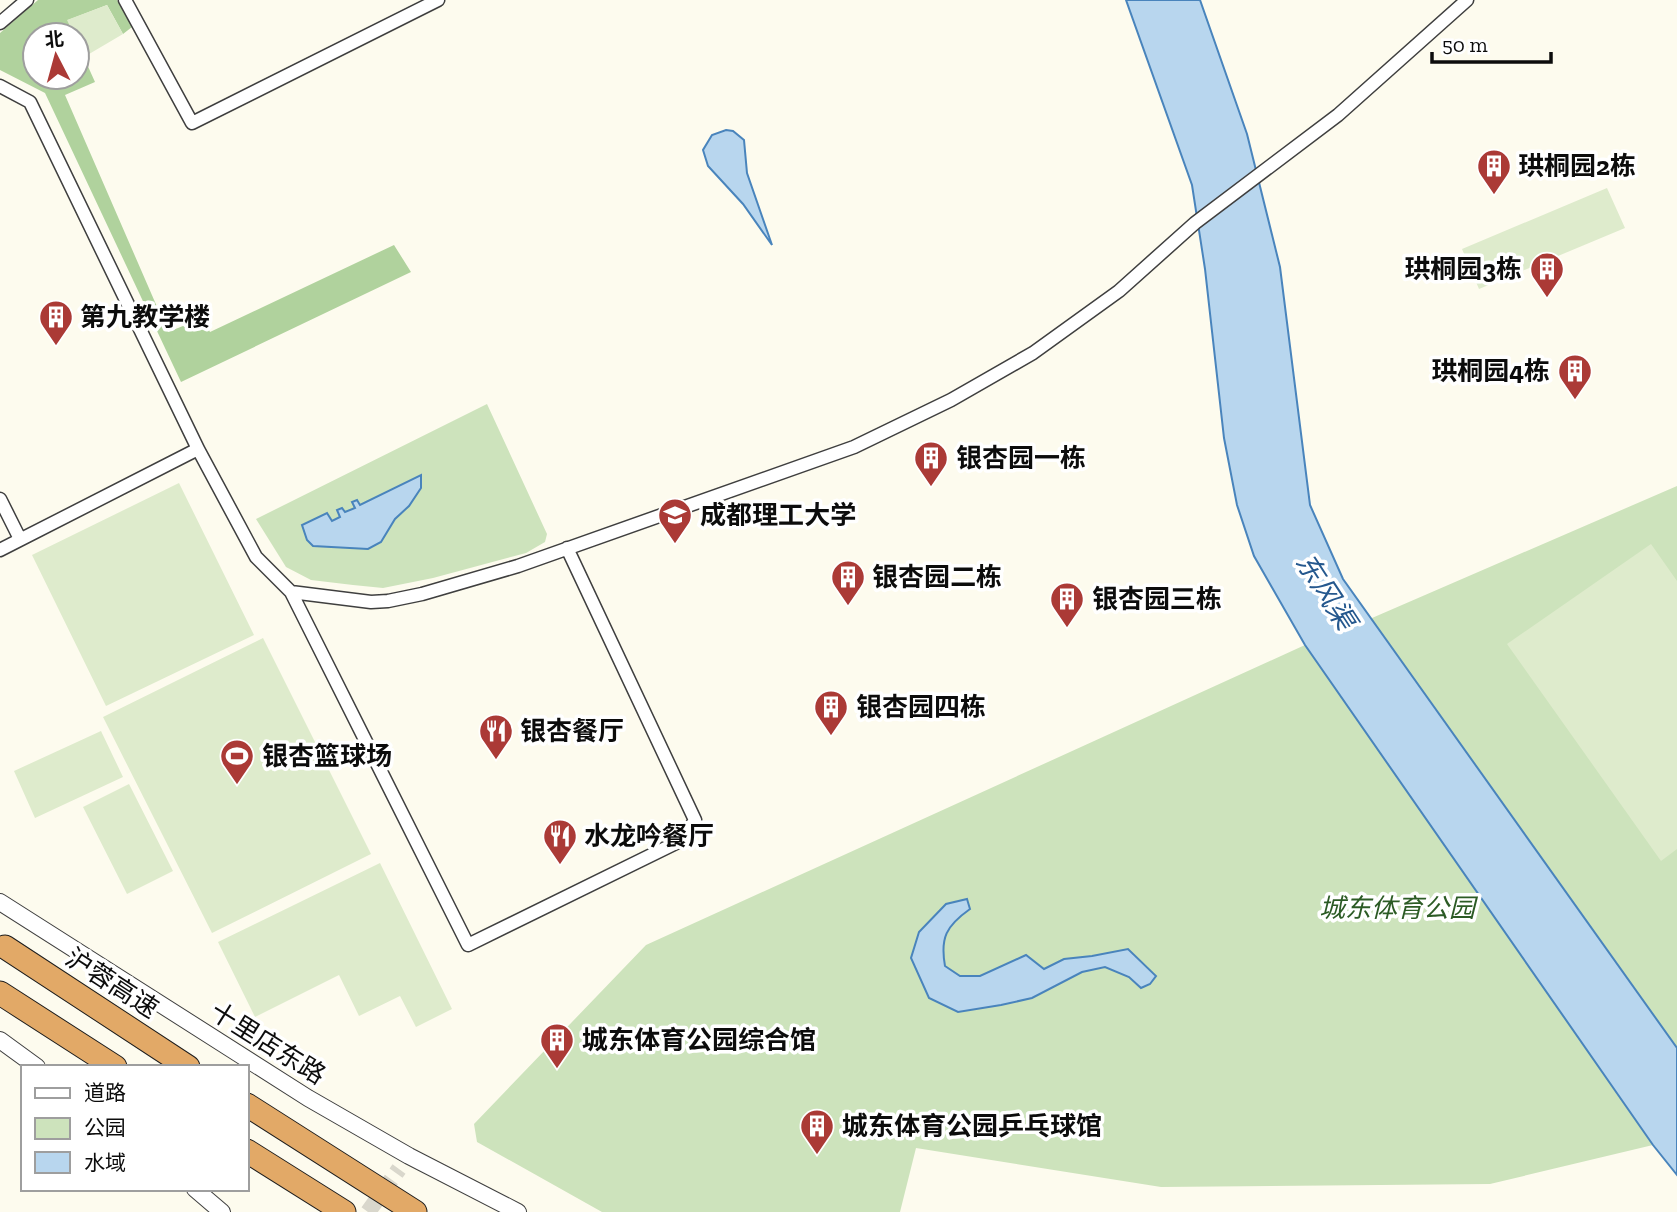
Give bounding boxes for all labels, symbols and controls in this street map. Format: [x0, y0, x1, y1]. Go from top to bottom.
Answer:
north arrow [21, 21, 91, 91]
scale bar [1432, 21, 1551, 65]
text: 北 [44, 27, 65, 52]
text: 50 m [1442, 32, 1488, 57]
building icon: 珙桐园2栋 [1475, 147, 1513, 196]
place label: 珙桐园2栋 [1518, 150, 1636, 182]
building icon: 珙桐园3栋 [1528, 250, 1566, 299]
place label: 珙桐园3栋 [1404, 253, 1522, 285]
building icon: 第九教学楼 [37, 298, 75, 347]
place label: 第九教学楼 [80, 301, 210, 333]
building icon: 珙桐园4栋 [1556, 352, 1594, 401]
place label: 珙桐园4栋 [1431, 355, 1550, 387]
building icon: 银杏园一栋 [912, 439, 950, 488]
place label: 银杏园一栋 [956, 442, 1086, 474]
school or university icon: 成都理工大学 [656, 496, 694, 545]
place label: 成都理工大学 [700, 499, 856, 531]
water label: 东风渠 [1289, 547, 1364, 639]
building icon: 银杏园二栋 [829, 558, 867, 607]
place label: 银杏园二栋 [872, 561, 1002, 593]
building icon: 银杏园三栋 [1048, 580, 1086, 629]
place label: 银杏园三栋 [1092, 583, 1222, 615]
building icon: 银杏园四栋 [812, 688, 850, 737]
place label: 银杏园四栋 [856, 691, 986, 723]
restaurant icon: 银杏餐厅 [477, 712, 515, 761]
place label: 银杏餐厅 [520, 715, 624, 747]
sports icon: 银杏篮球场 [218, 737, 256, 786]
place label: 银杏篮球场 [262, 740, 392, 772]
restaurant icon: 水龙吟餐厅 [541, 817, 579, 866]
place label: 水龙吟餐厅 [584, 820, 714, 852]
park label: 城东体育公园 [1319, 892, 1479, 924]
street label: 沪蓉高速 [60, 941, 164, 1025]
street label: 十里店东路 [204, 995, 332, 1091]
building icon: 城东体育公园综合馆 [538, 1021, 576, 1070]
place label: 城东体育公园综合馆 [582, 1024, 816, 1056]
legend [21, 1065, 248, 1191]
text: 道路 [84, 1080, 126, 1105]
building icon: 城东体育公园乒乓球馆 [798, 1107, 836, 1156]
place label: 城东体育公园乒乓球馆 [842, 1110, 1102, 1142]
text: 公园 [84, 1115, 126, 1140]
text: 水域 [84, 1150, 126, 1175]

